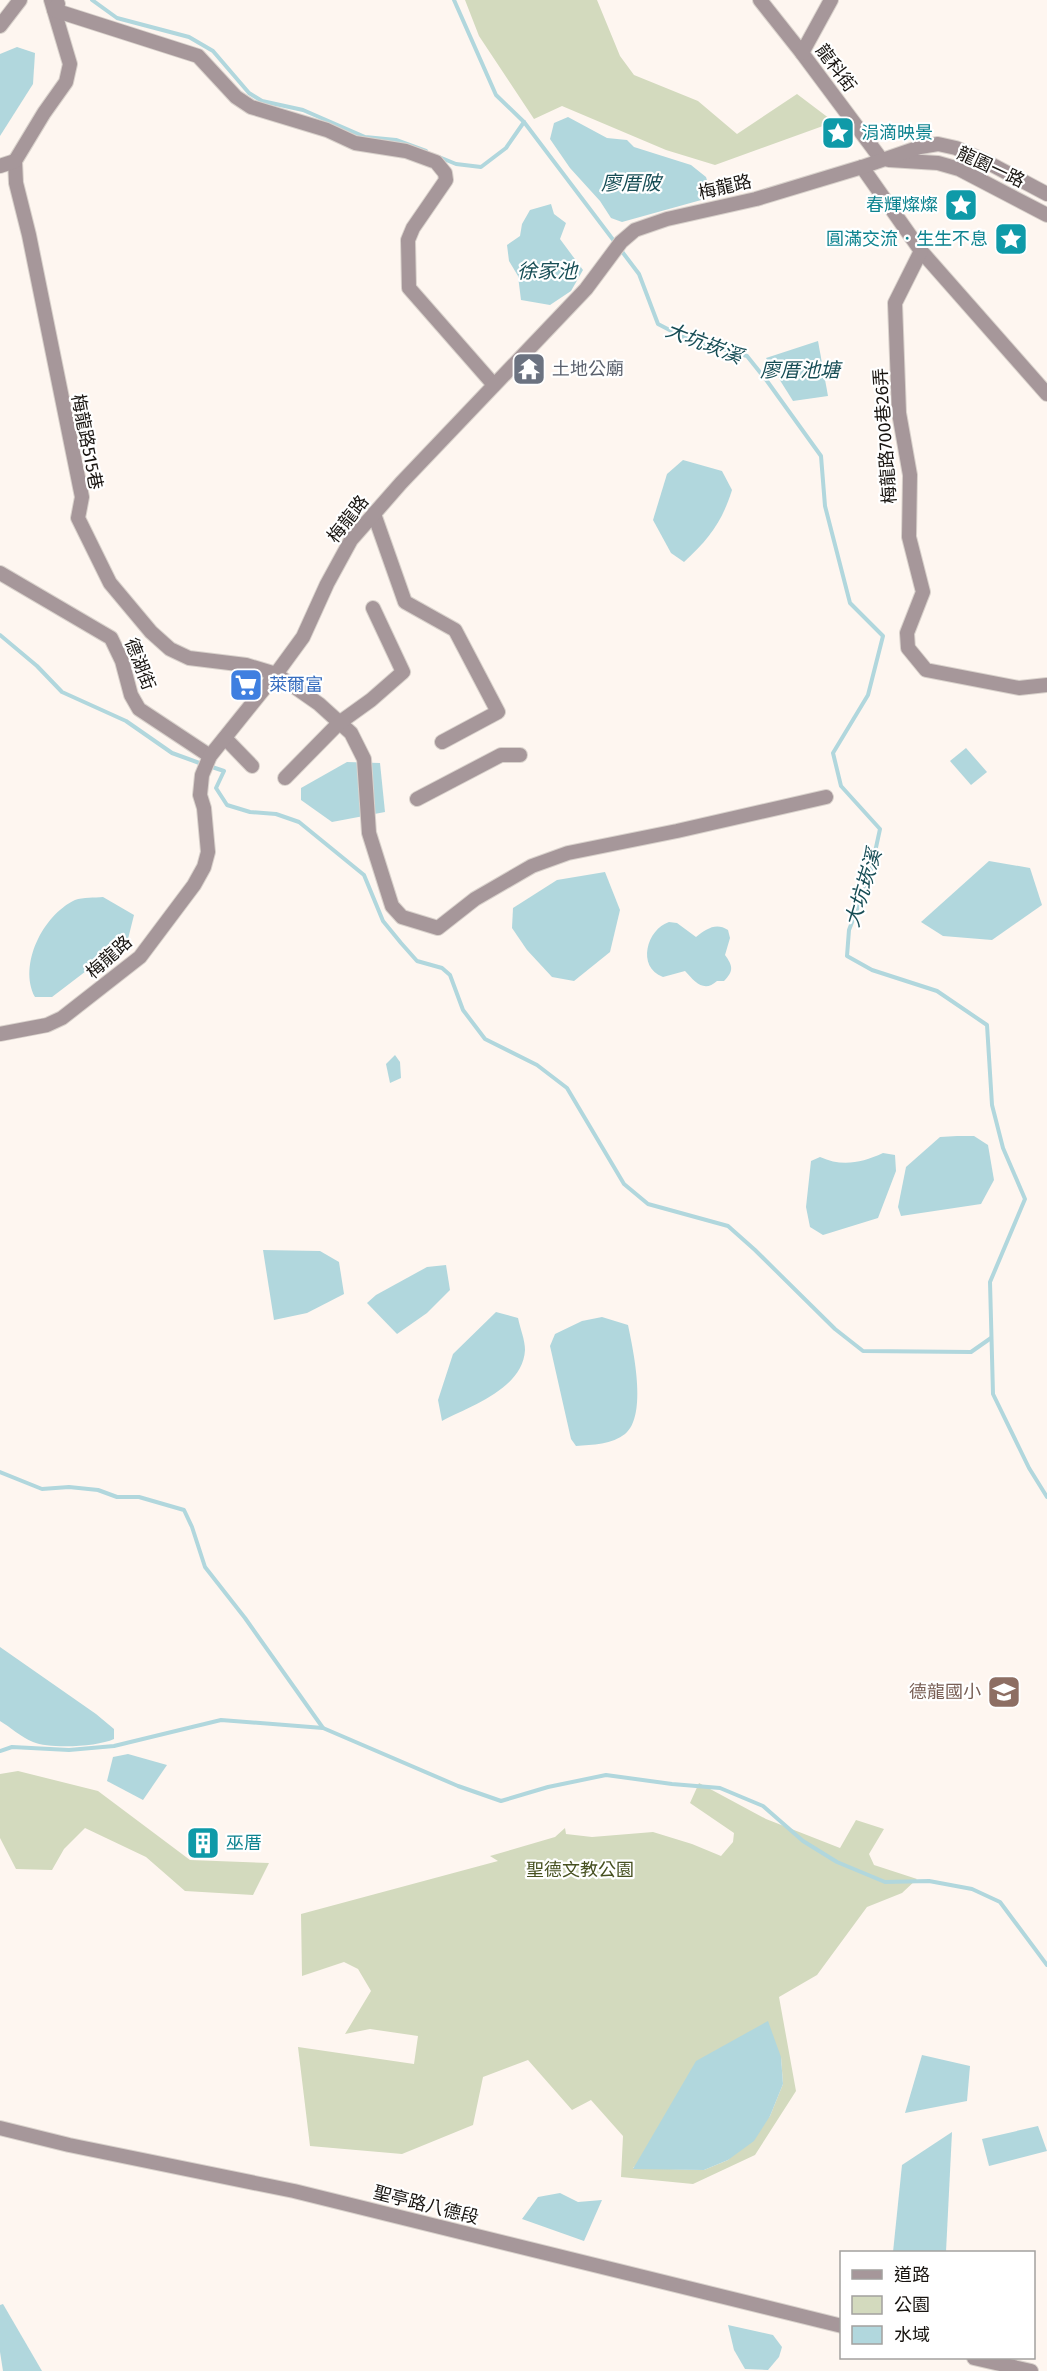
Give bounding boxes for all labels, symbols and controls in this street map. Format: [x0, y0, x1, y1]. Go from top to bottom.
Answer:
street label: 龍科街 [811, 40, 861, 96]
place icon: 涓滴映景 [820, 115, 856, 151]
place label: 涓滴映景 [861, 122, 933, 144]
street label: 龍園一路 [954, 142, 1028, 192]
street label: 梅龍路 [696, 170, 754, 204]
water label: 廖厝陂 [601, 171, 664, 195]
place icon: 春輝燦燦 [943, 187, 979, 223]
place label: 春輝燦燦 [866, 194, 938, 216]
place icon: 圓滿交流．生生不息 [993, 221, 1029, 257]
place label: 圓滿交流．生生不息 [826, 228, 988, 250]
water label: 徐家池 [517, 259, 579, 283]
water label: 大坑崁溪 [662, 317, 748, 370]
temple icon: 土地公廟 [511, 351, 547, 387]
place label: 土地公廟 [552, 358, 624, 380]
water label: 廖厝池塘 [760, 358, 843, 382]
street label: 梅龍路700巷26弄 [869, 367, 901, 505]
street label: 梅龍路515巷 [67, 392, 107, 492]
street label: 梅龍路 [323, 491, 373, 547]
street label: 德湖街 [120, 635, 160, 693]
supermarket icon: 萊爾富 [228, 667, 264, 703]
place label: 萊爾富 [269, 674, 323, 696]
water label: 大坑崁溪 [840, 843, 887, 930]
street label: 梅龍路 [82, 931, 136, 983]
school or university icon: 德龍國小 [986, 1674, 1022, 1710]
place label: 德龍國小 [909, 1681, 981, 1703]
building icon: 巫厝 [185, 1825, 221, 1861]
place label: 巫厝 [226, 1832, 262, 1854]
park label: 聖德文教公園 [526, 1859, 634, 1881]
street label: 聖亭路八德段 [371, 2181, 481, 2229]
legend [840, 2251, 1035, 2359]
text: 道路 [894, 2264, 930, 2286]
text: 公園 [894, 2294, 930, 2316]
text: 水域 [894, 2324, 930, 2346]

